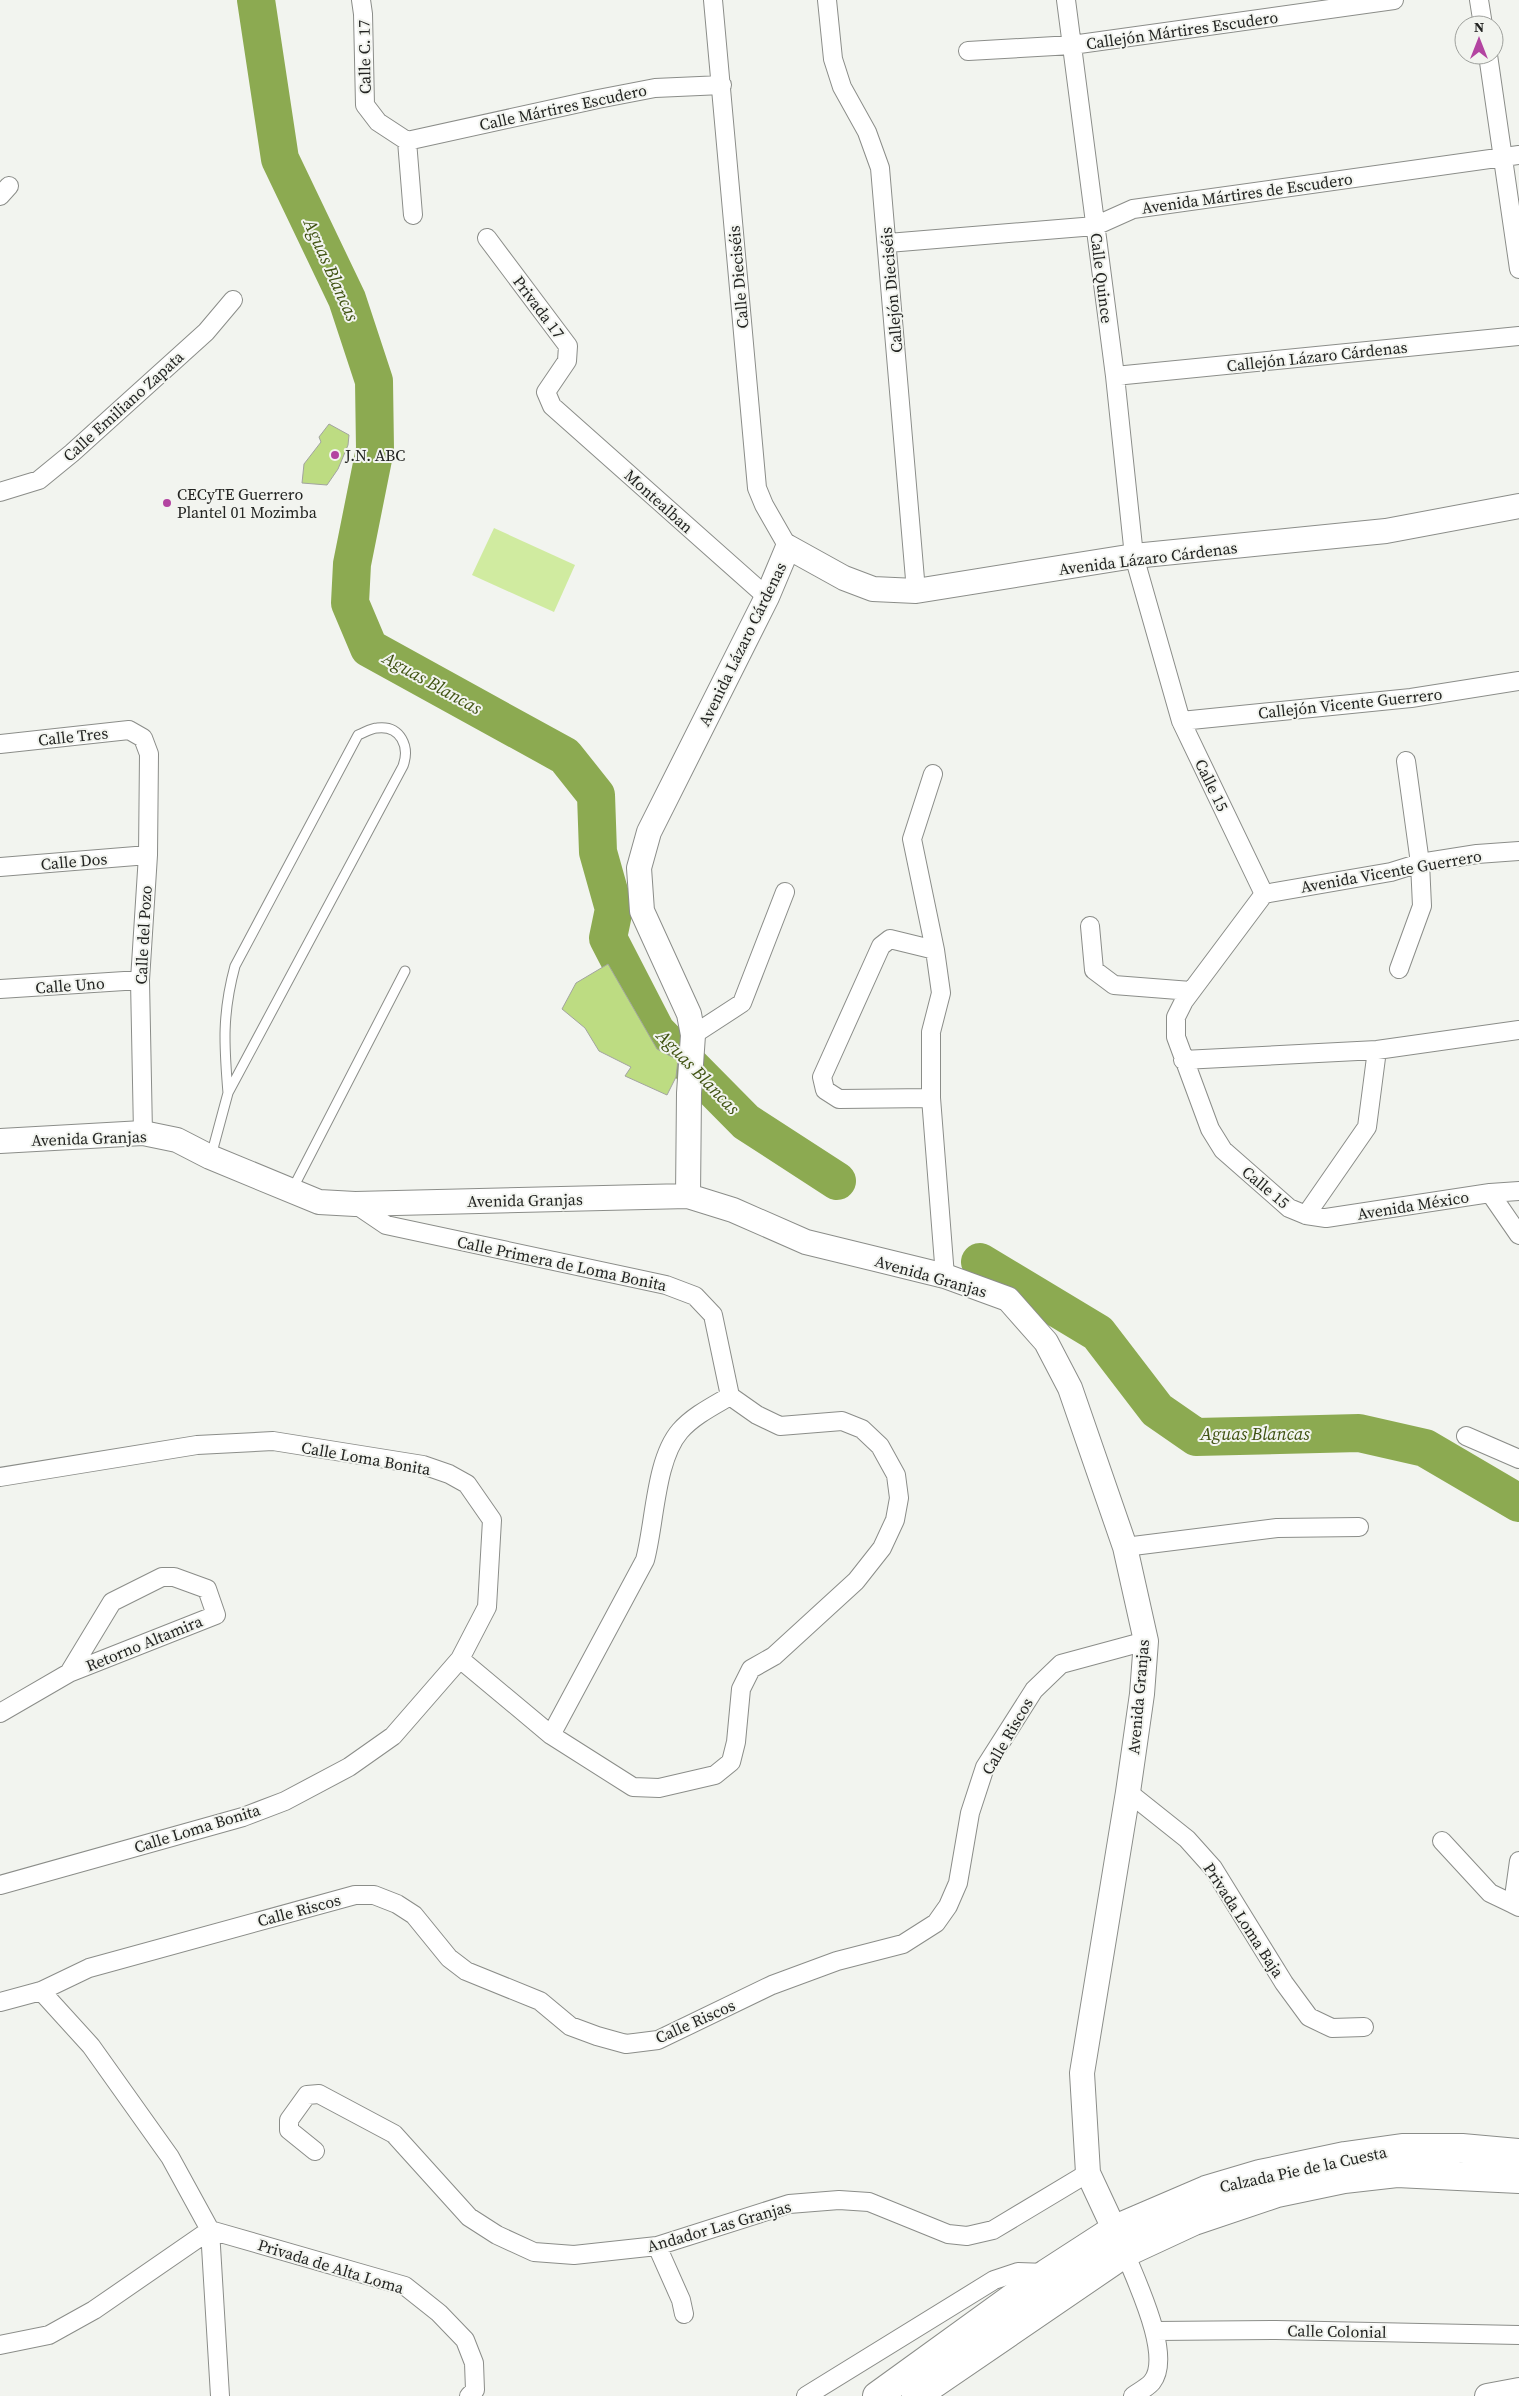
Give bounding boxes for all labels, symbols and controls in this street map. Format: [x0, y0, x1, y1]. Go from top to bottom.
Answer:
street label: Callejón Mártires Escudero [1085, 6, 1280, 54]
north arrow [1454, 15, 1504, 65]
text: N [1474, 17, 1484, 37]
street label: Calle C. 17 [352, 20, 376, 94]
street label: Calle Mártires Escudero [477, 78, 649, 135]
street label: Avenida Mártires de Escudero [1140, 167, 1354, 219]
water label: Aguas Blancas [297, 214, 365, 325]
street label: Calle Dieciséis [723, 225, 753, 329]
street label: Callejón Dieciséis [875, 226, 907, 354]
street label: Calle Quince [1086, 232, 1118, 324]
street label: Privada 17 [508, 271, 570, 343]
street label: Callejón Lázaro Cárdenas [1226, 336, 1408, 376]
street label: Calle Emiliano Zapata [58, 345, 189, 466]
place label: J.N. ABC [344, 444, 405, 466]
marker: J.N. ABC [329, 449, 341, 461]
street label: Montealban [620, 464, 698, 538]
place label: CECyTE Guerrero Plantel 01 Mozimba [177, 483, 318, 523]
marker: CECyTE Guerrero Plantel 01 Mozimba [161, 497, 173, 509]
street label: Avenida Lázaro Cárdenas [1057, 536, 1239, 580]
street label: Avenida Lázaro Cárdenas [693, 558, 791, 730]
water label: Aguas Blancas [377, 645, 487, 720]
street label: Callejón Vicente Guerrero [1257, 682, 1443, 724]
street label: Calle Tres [37, 721, 109, 751]
street label: Calle 15 [1190, 755, 1234, 815]
street label: Avenida Vicente Guerrero [1299, 844, 1483, 898]
street label: Calle Dos [40, 847, 108, 875]
street label: Calle del Pozo [129, 885, 157, 985]
street label: Calle Uno [35, 972, 106, 998]
water label: Aguas Blancas [651, 1023, 746, 1120]
street label: Avenida Granjas [31, 1125, 147, 1151]
street label: Calle 15 [1238, 1161, 1294, 1213]
street label: Avenida México [1356, 1185, 1471, 1225]
street label: Avenida Granjas [467, 1188, 583, 1212]
street label: Calle Primera de Loma Bonita [455, 1230, 670, 1296]
street label: Avenida Granjas [872, 1249, 990, 1303]
water label: Aguas Blancas [1199, 1421, 1310, 1446]
street label: Calle Loma Bonita [300, 1436, 433, 1480]
street label: Retorno Altamira [82, 1609, 206, 1676]
street label: Avenida Granjas [1122, 1638, 1154, 1756]
street label: Calle Riscos [976, 1694, 1038, 1778]
street label: Calle Loma Bonita [131, 1798, 264, 1858]
street label: Privada Loma Baja [1199, 1858, 1290, 1982]
street label: Calle Riscos [255, 1888, 343, 1932]
street label: Calle Riscos [652, 1994, 738, 2048]
street label: Calzada Pie de la Cuesta [1217, 2140, 1389, 2197]
street label: Andador Las Granjas [644, 2195, 794, 2257]
street label: Privada de Alta Loma [255, 2233, 408, 2299]
street label: Calle Colonial [1287, 2319, 1387, 2343]

